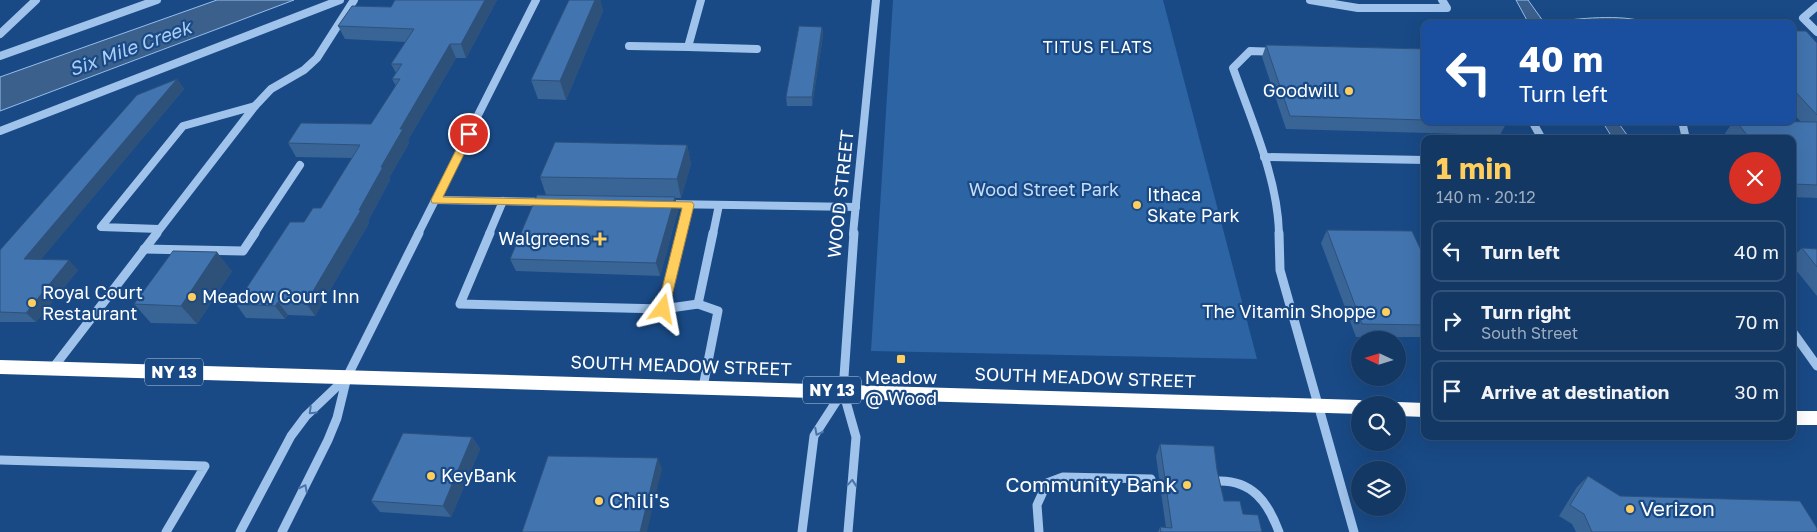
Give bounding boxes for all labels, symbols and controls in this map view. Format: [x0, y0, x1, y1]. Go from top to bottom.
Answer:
water label: Six Mile Creek [66, 14, 196, 80]
district label: TITUS FLATS [1043, 37, 1153, 57]
text: 40 m [1519, 38, 1603, 80]
icon: left [1436, 40, 1501, 105]
place label: Goodwill [1263, 79, 1339, 101]
text: Turn left [1519, 80, 1608, 107]
marker: Goodwill [1343, 85, 1355, 97]
pin [448, 113, 490, 155]
icon: arrive [455, 120, 483, 148]
street label: WOOD STREET [822, 129, 858, 259]
text: 1 min [1436, 150, 1512, 186]
button: close [1729, 152, 1781, 204]
park label: Wood Street Park [969, 178, 1119, 200]
place label: Ithaca Skate Park [1147, 183, 1240, 226]
text: 140 m · 20:12 [1436, 187, 1535, 207]
marker: Ithaca Skate Park [1131, 199, 1143, 211]
place label: Walgreens [498, 227, 590, 249]
marker: Walgreens [594, 233, 606, 245]
icon: left [1438, 237, 1466, 265]
text: Turn left [1481, 240, 1560, 263]
text: 40 m [1734, 240, 1779, 263]
place label: Royal Court Restaurant [42, 281, 143, 324]
position arrow [636, 282, 688, 334]
place label: Meadow Court Inn [202, 285, 360, 307]
marker: Meadow Court Inn [186, 291, 198, 303]
marker: Royal Court Restaurant [26, 297, 38, 309]
place label: The Vitamin Shoppe [1202, 300, 1376, 322]
text: Turn right [1481, 300, 1571, 323]
marker: The Vitamin Shoppe [1380, 306, 1392, 318]
icon: right [1438, 307, 1466, 335]
text: 70 m [1736, 310, 1779, 333]
text: South Street [1481, 323, 1578, 343]
north arrow [1351, 331, 1406, 386]
map controls [1351, 331, 1406, 516]
street label: SOUTH MEADOW STREET [570, 350, 792, 380]
marker: Meadow @ Wood [895, 353, 907, 365]
road number: NY 13 [145, 358, 203, 386]
street label: SOUTH MEADOW STREET [974, 362, 1196, 392]
place label: Meadow @ Wood [865, 366, 938, 409]
road number: NY 13 [803, 376, 861, 404]
icon: arrive [1438, 377, 1466, 405]
text: Arrive at destination [1481, 380, 1669, 403]
text: 30 m [1735, 380, 1779, 403]
button: search [1351, 396, 1406, 451]
one-way arrow [309, 405, 318, 414]
one-way arrow [814, 427, 824, 436]
button: layers [1351, 461, 1406, 516]
place label: KeyBank [441, 464, 517, 486]
marker: KeyBank [425, 470, 437, 482]
place label: Community Bank [1005, 471, 1177, 497]
one-way arrow [846, 479, 857, 487]
marker: Community Bank [1181, 479, 1193, 491]
one-way arrow [298, 485, 308, 494]
place label: Chili's [609, 487, 670, 513]
marker: Chili's [593, 495, 605, 507]
place label: Verizon [1640, 495, 1715, 521]
marker: Verizon [1624, 503, 1636, 515]

